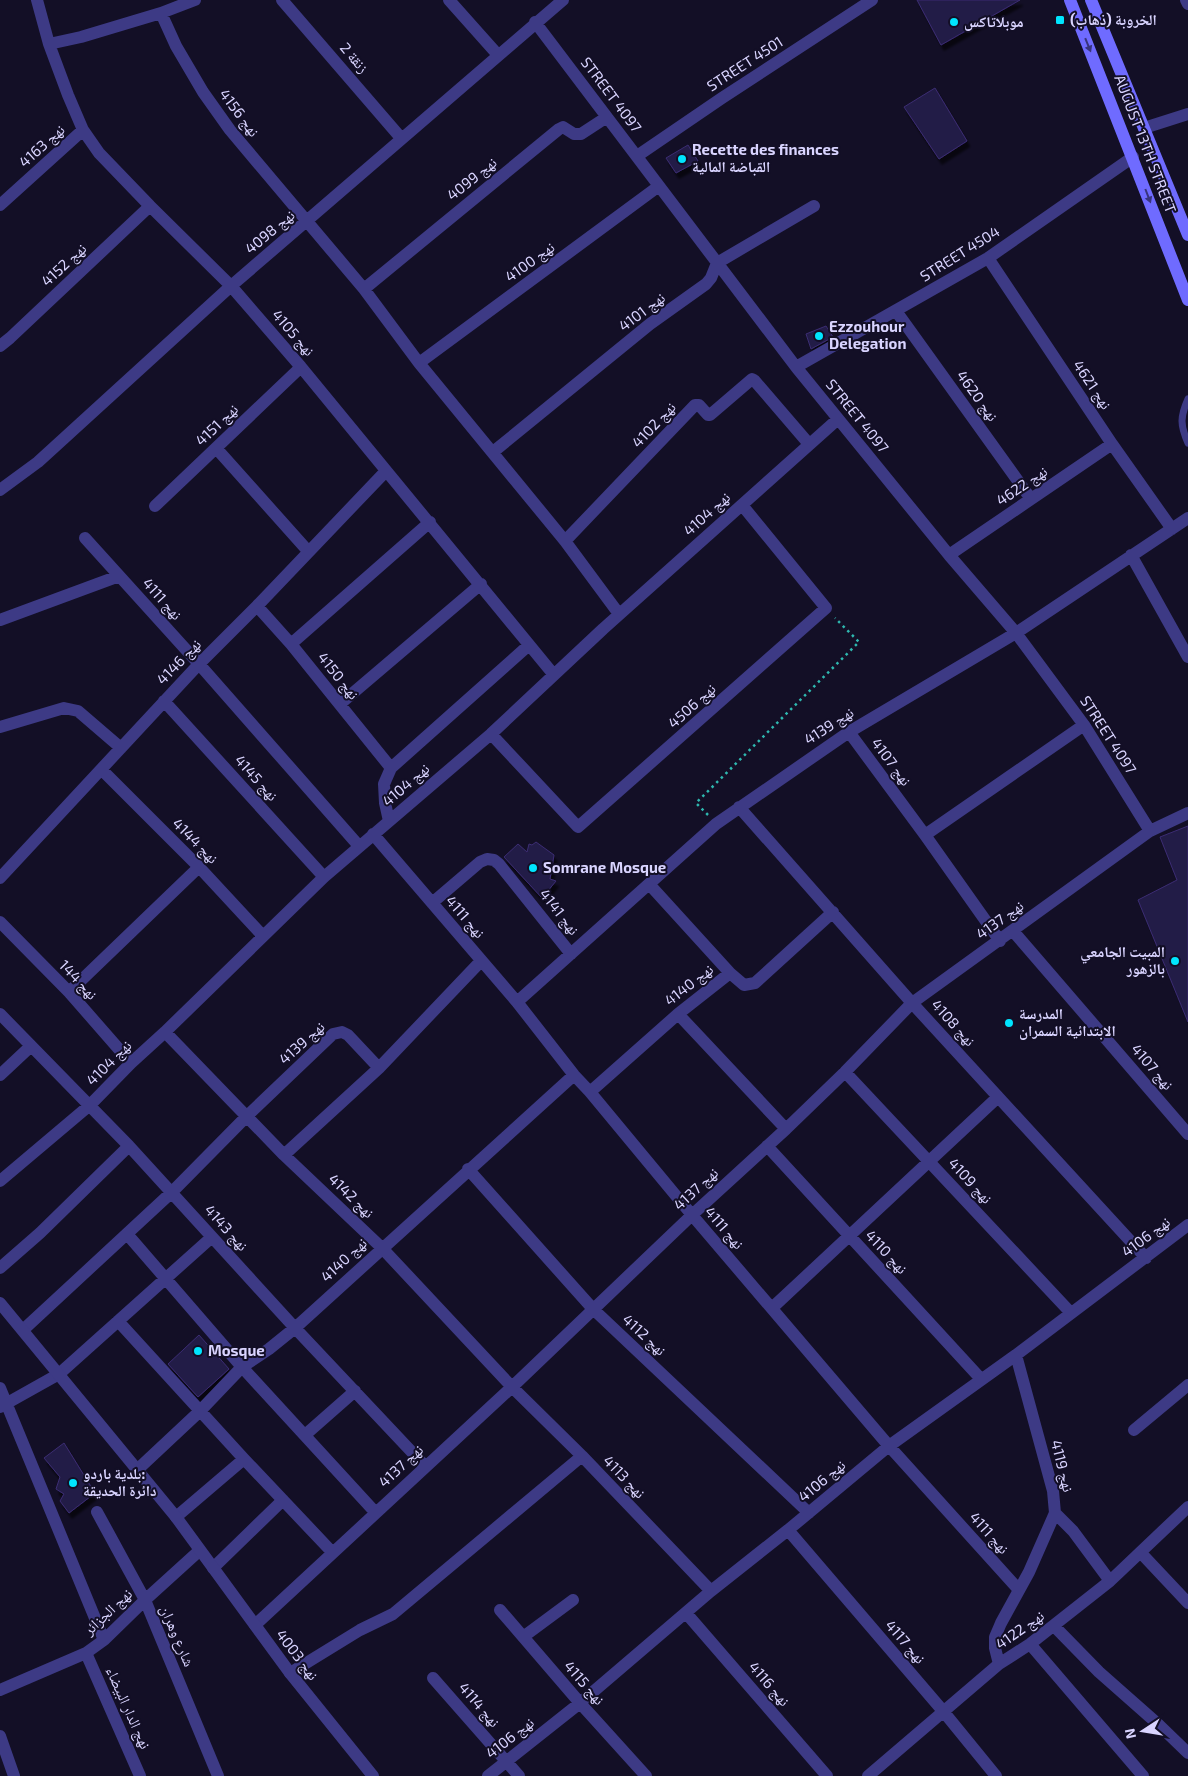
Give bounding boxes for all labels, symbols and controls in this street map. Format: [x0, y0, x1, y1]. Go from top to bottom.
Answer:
place label: الخروبة (ذهاب) [1070, 10, 1157, 29]
place label: موبلاتاكس [964, 12, 1024, 31]
marker: الخروبة (ذهاب) [1054, 14, 1066, 26]
marker: موبلاتاكس [948, 16, 960, 28]
street label: STREET 4501 [703, 32, 786, 94]
street label: زنقة 2 [336, 38, 373, 77]
one-way arrow [1084, 38, 1092, 53]
street label: STREET 4097 [578, 53, 646, 136]
street label: AUGUST 13TH STREET [1111, 72, 1181, 216]
street label: نهج 4156 [214, 85, 264, 141]
street label: نهج 4163 [15, 120, 69, 172]
place label: Recette des finances القباضة المالية [692, 140, 839, 176]
street label: نهج 4099 [443, 153, 501, 205]
marker: Recette des finances القباضة المالية [676, 153, 688, 165]
one-way arrow [1144, 189, 1152, 204]
street label: نهج 4098 [241, 205, 299, 259]
street label: STREET 4504 [916, 222, 1003, 285]
street label: نهج 4100 [501, 237, 559, 287]
street label: نهج 4152 [37, 239, 91, 291]
street label: نهج 4101 [615, 288, 669, 336]
street label: نهج 4105 [267, 306, 319, 360]
place label: Ezzouhour Delegation [829, 317, 906, 352]
marker: Ezzouhour Delegation [813, 330, 825, 342]
street label: نهج 4621 [1068, 356, 1116, 414]
street label: نهج 4620 [952, 366, 1002, 426]
street label: STREET 4097 [823, 375, 893, 456]
street label: نهج 4102 [628, 398, 680, 452]
street label: نهج 4151 [191, 400, 243, 450]
street label: نهج 4622 [992, 462, 1052, 510]
street label: نهج 4104 [679, 488, 735, 540]
street label: نهج 4111 [138, 574, 186, 624]
street label: نهج 4146 [152, 635, 206, 689]
street label: نهج 4150 [313, 648, 363, 704]
street label: نهج 4506 [664, 679, 720, 733]
street label: STREET 4097 [1077, 692, 1141, 777]
street label: نهج 4139 [800, 703, 858, 749]
street label: نهج 4107 [866, 734, 916, 790]
street label: نهج 4145 [230, 751, 282, 805]
street label: نهج 4104 [378, 759, 434, 811]
street label: نهج 4144 [168, 814, 222, 868]
place label: Somrane Mosque [543, 858, 666, 876]
marker: Somrane Mosque [527, 862, 539, 874]
street label: نهج 4141 [535, 885, 583, 939]
street label: نهج 4111 [441, 891, 489, 943]
street label: نهج 4137 [972, 896, 1028, 944]
place label: المبيت الجامعي بالزهور [1080, 942, 1165, 978]
marker: المبيت الجامعي بالزهور [1169, 955, 1181, 967]
street label: نهج 144 [54, 956, 102, 1004]
street label: نهج 4140 [661, 960, 717, 1010]
street label: نهج 4108 [927, 995, 979, 1051]
place label: المدرسة الابتدائية السمران [1019, 1004, 1116, 1040]
street label: نهج 4139 [275, 1017, 329, 1069]
marker: المدرسة الابتدائية السمران [1003, 1017, 1015, 1029]
street label: نهج 4104 [82, 1036, 136, 1090]
street label: نهج 4107 [1126, 1040, 1178, 1094]
street label: نهج 4109 [944, 1154, 996, 1208]
street label: نهج 4137 [669, 1163, 723, 1215]
street label: نهج 4142 [324, 1169, 378, 1223]
street label: نهج 4143 [200, 1201, 252, 1255]
street label: نهج 4111 [700, 1202, 748, 1254]
street label: نهج 4106 [1118, 1212, 1174, 1262]
street label: نهج 4110 [860, 1226, 912, 1278]
street label: نهج 4140 [316, 1233, 372, 1287]
street label: نهج 4112 [618, 1310, 670, 1360]
place label: Mosque [208, 1341, 265, 1359]
marker: Mosque [192, 1345, 204, 1357]
street label: نهج 4119 [1046, 1438, 1078, 1494]
street label: نهج 4137 [374, 1440, 428, 1492]
street label: نهج 4113 [599, 1451, 649, 1503]
street label: نهج 4106 [794, 1455, 850, 1507]
place label: بلدية باردو: دائرة الحديقة [83, 1464, 156, 1499]
marker: بلدية باردو: دائرة الحديقة [67, 1477, 79, 1489]
street label: نهج 4111 [965, 1508, 1013, 1558]
street label: نهج الجزائر [79, 1584, 137, 1640]
street label: شارع وهران [155, 1602, 199, 1670]
street label: نهج 4122 [992, 1606, 1048, 1654]
street label: نهج 4117 [880, 1616, 930, 1668]
street label: نهج 4003 [271, 1625, 323, 1685]
street label: نهج 4115 [559, 1657, 609, 1709]
street label: نهج 4116 [744, 1657, 794, 1711]
street label: نهج الدار البيضاء [101, 1664, 155, 1752]
street label: نهج 4114 [454, 1678, 504, 1732]
north arrow [1118, 1706, 1168, 1756]
street label: نهج 4106 [482, 1713, 538, 1763]
text: N [1120, 1727, 1139, 1741]

